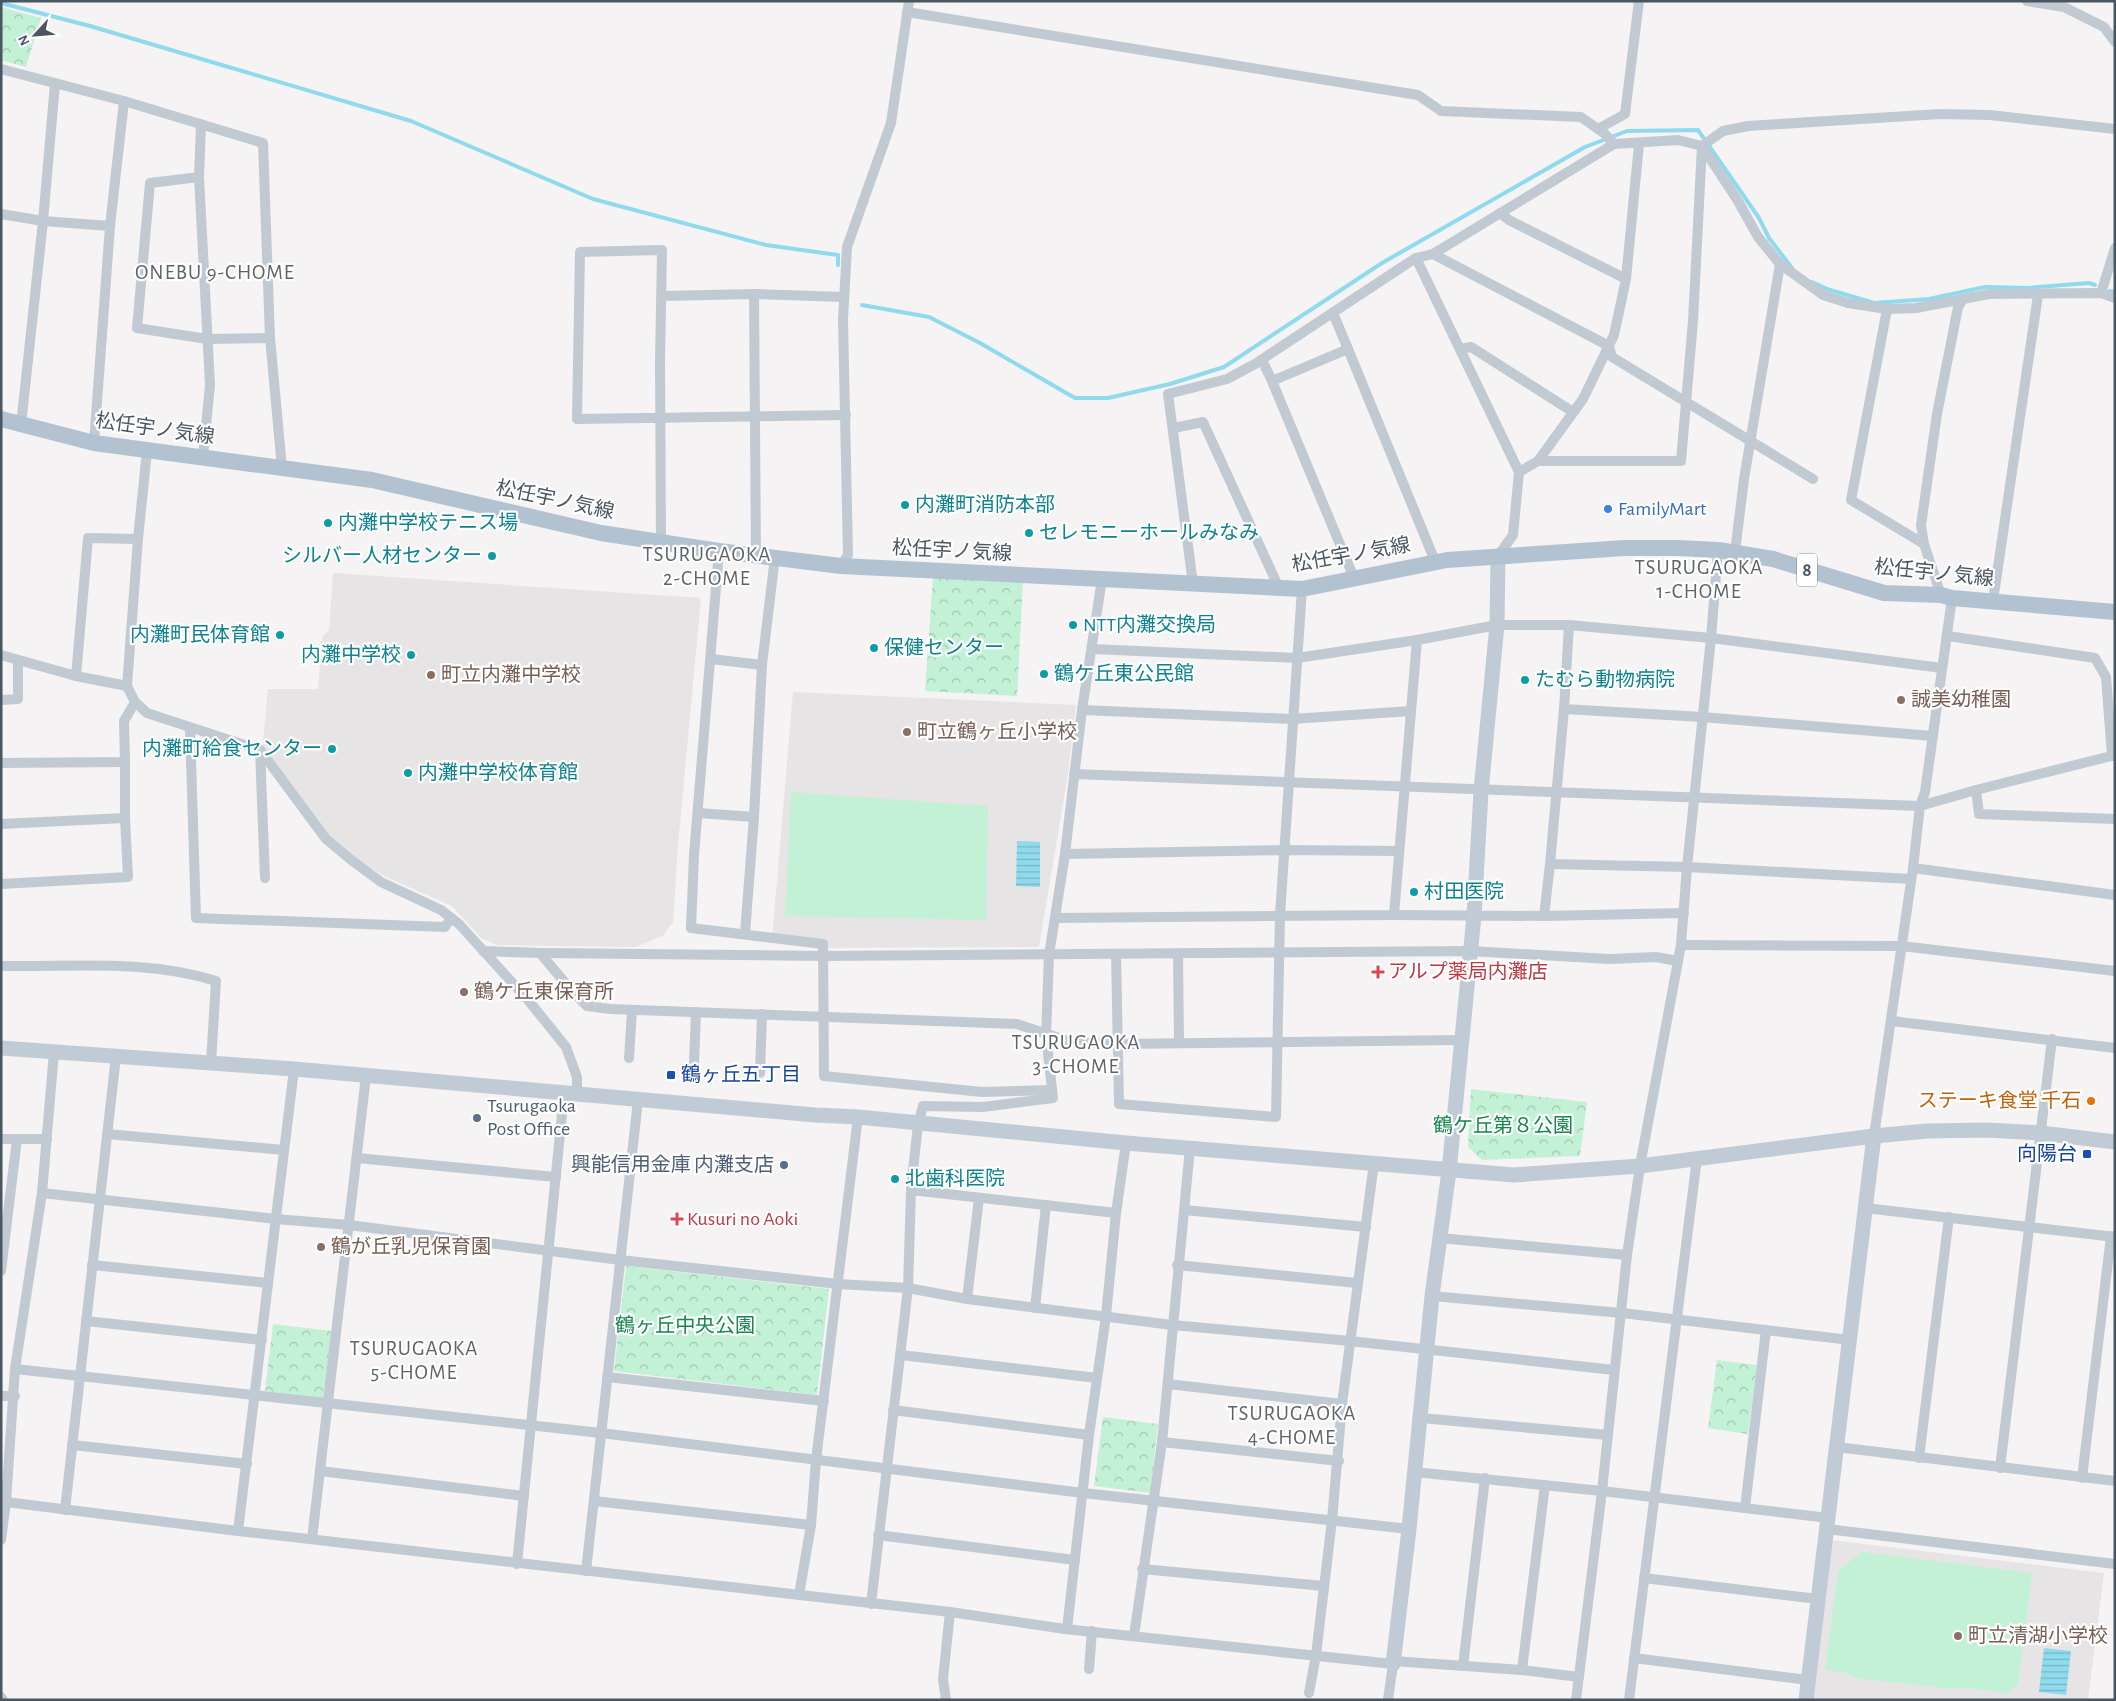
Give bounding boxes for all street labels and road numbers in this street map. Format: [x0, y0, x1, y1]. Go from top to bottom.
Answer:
street label: 松任宇ノ気線 [94, 409, 216, 447]
street label: 松任宇ノ気線 [494, 476, 616, 522]
street label: 松任宇ノ気線 [1290, 533, 1412, 575]
street label: 松任宇ノ気線 [892, 536, 1013, 564]
road number: 8 [1797, 554, 1817, 586]
street label: 松任宇ノ気線 [1873, 555, 1995, 589]

